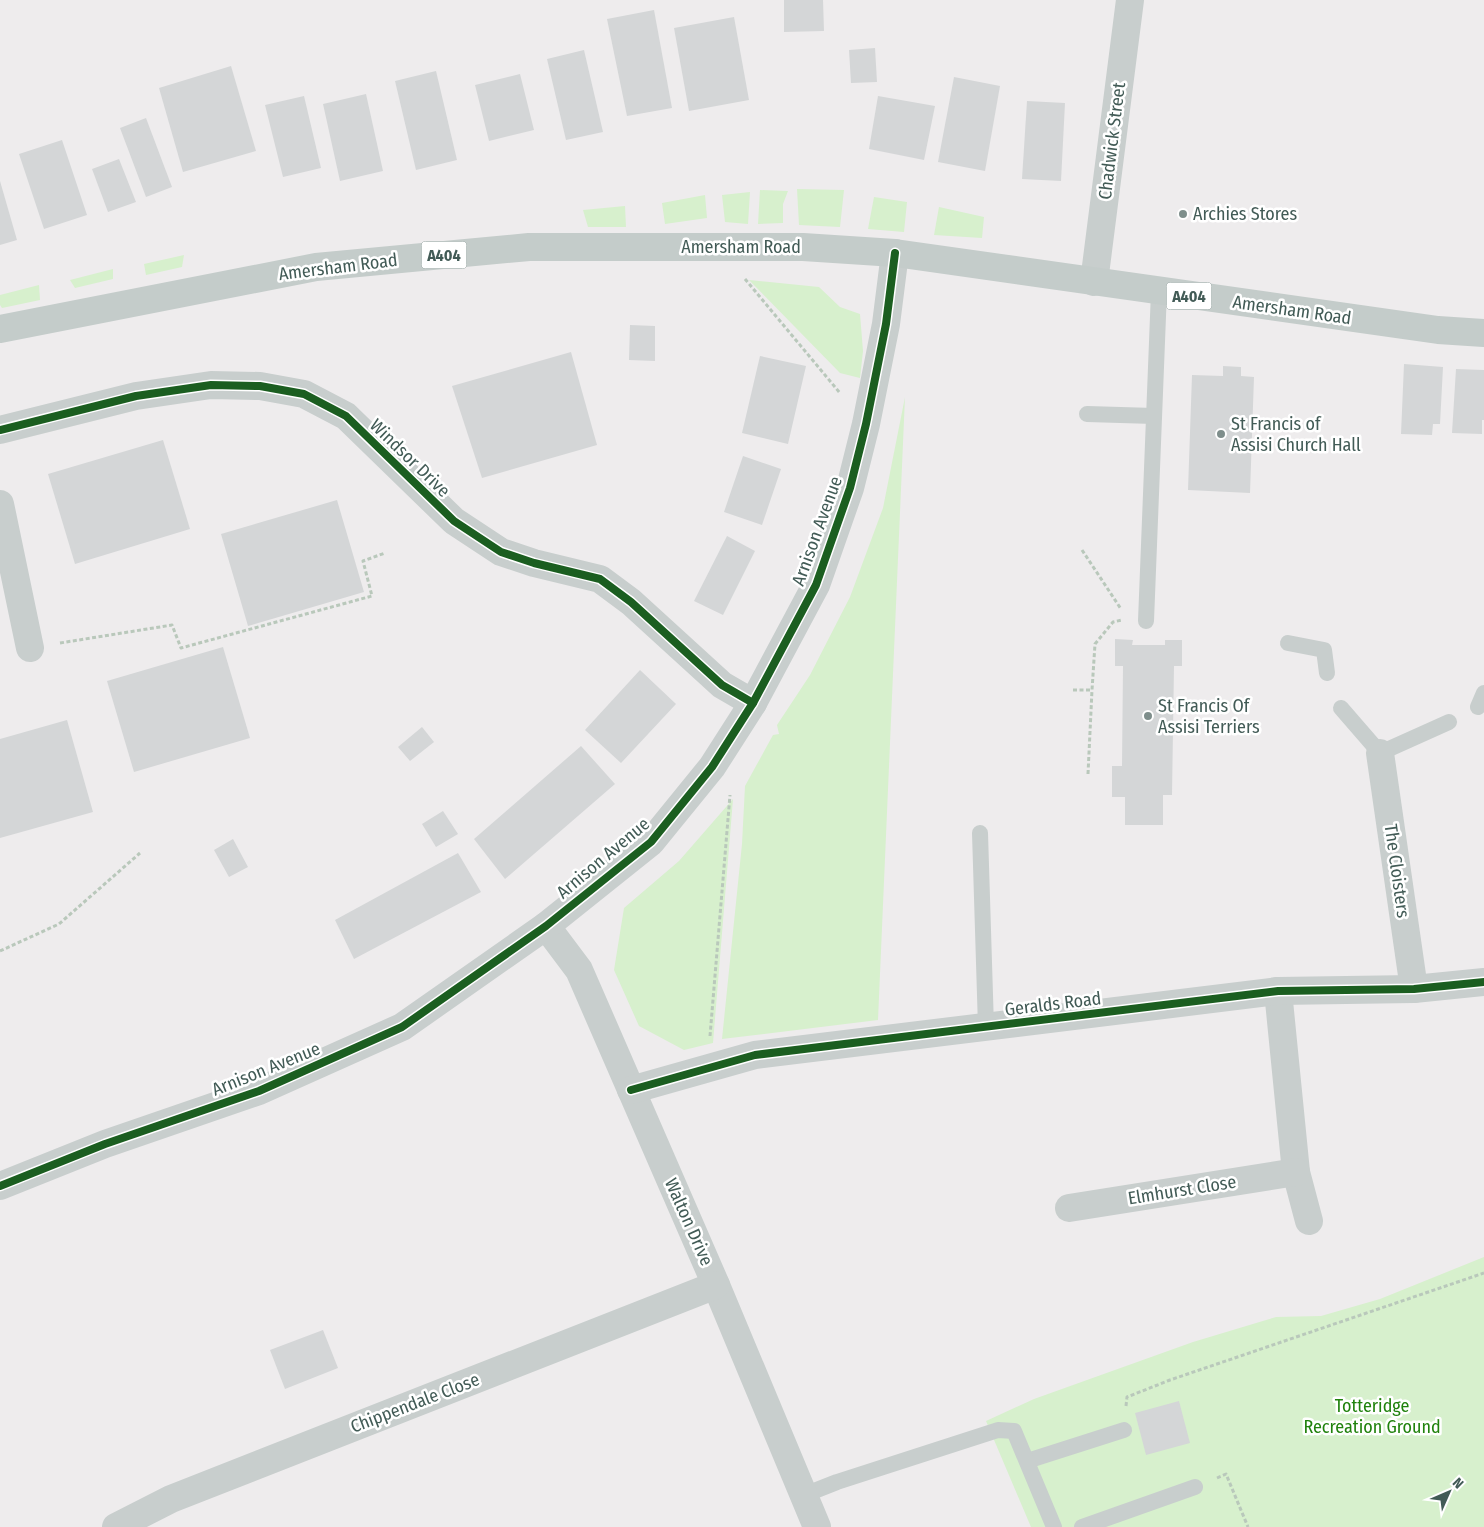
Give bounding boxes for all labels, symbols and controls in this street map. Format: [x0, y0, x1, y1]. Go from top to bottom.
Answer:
street label: Chadwick Street [1094, 81, 1130, 201]
place label: Archies Stores [1193, 203, 1297, 225]
marker: Archies Stores [1177, 208, 1189, 220]
street label: Amersham Road [681, 236, 801, 258]
road number: A404 [422, 242, 466, 268]
street label: Amersham Road [277, 249, 399, 285]
road number: A404 [1166, 282, 1212, 310]
street label: Amersham Road [1231, 291, 1353, 329]
place label: St Francis of Assisi Church Hall [1231, 413, 1361, 456]
street label: Windsor Drive [365, 414, 455, 502]
marker: St Francis of Assisi Church Hall [1215, 428, 1227, 440]
street label: Arnison Avenue [787, 473, 847, 589]
place label: St Francis Of Assisi Terriers [1158, 695, 1260, 738]
marker: St Francis Of Assisi Terriers [1142, 710, 1154, 722]
street label: Arnison Avenue [552, 813, 654, 903]
street label: The Cloisters [1380, 823, 1415, 920]
street label: Geralds Road [1003, 987, 1103, 1021]
street label: Arnison Avenue [209, 1037, 323, 1101]
street label: Elmhurst Close [1126, 1171, 1238, 1209]
street label: Walton Drive [660, 1175, 718, 1269]
street label: Chippendale Close [347, 1368, 483, 1438]
park label: Totteridge Recreation Ground [1303, 1395, 1441, 1438]
north arrow [1424, 1467, 1474, 1517]
text: N [1449, 1474, 1467, 1492]

